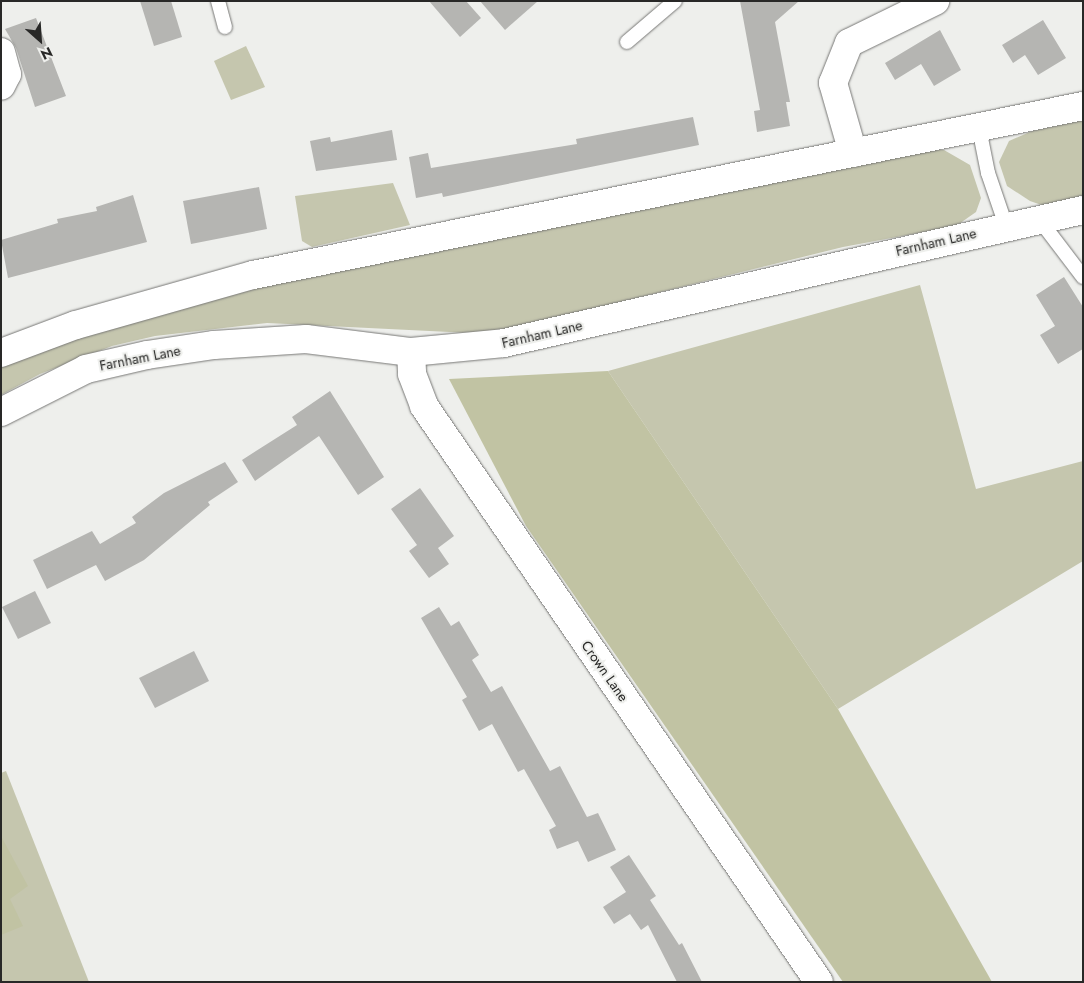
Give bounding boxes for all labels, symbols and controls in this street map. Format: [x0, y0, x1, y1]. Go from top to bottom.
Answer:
north arrow [15, 15, 65, 65]
text: N [37, 42, 56, 65]
street label: Farnham Lane [894, 225, 978, 259]
street label: Farnham Lane [500, 317, 584, 351]
street label: Farnham Lane [98, 342, 182, 374]
street label: Crown Lane [578, 637, 632, 705]

